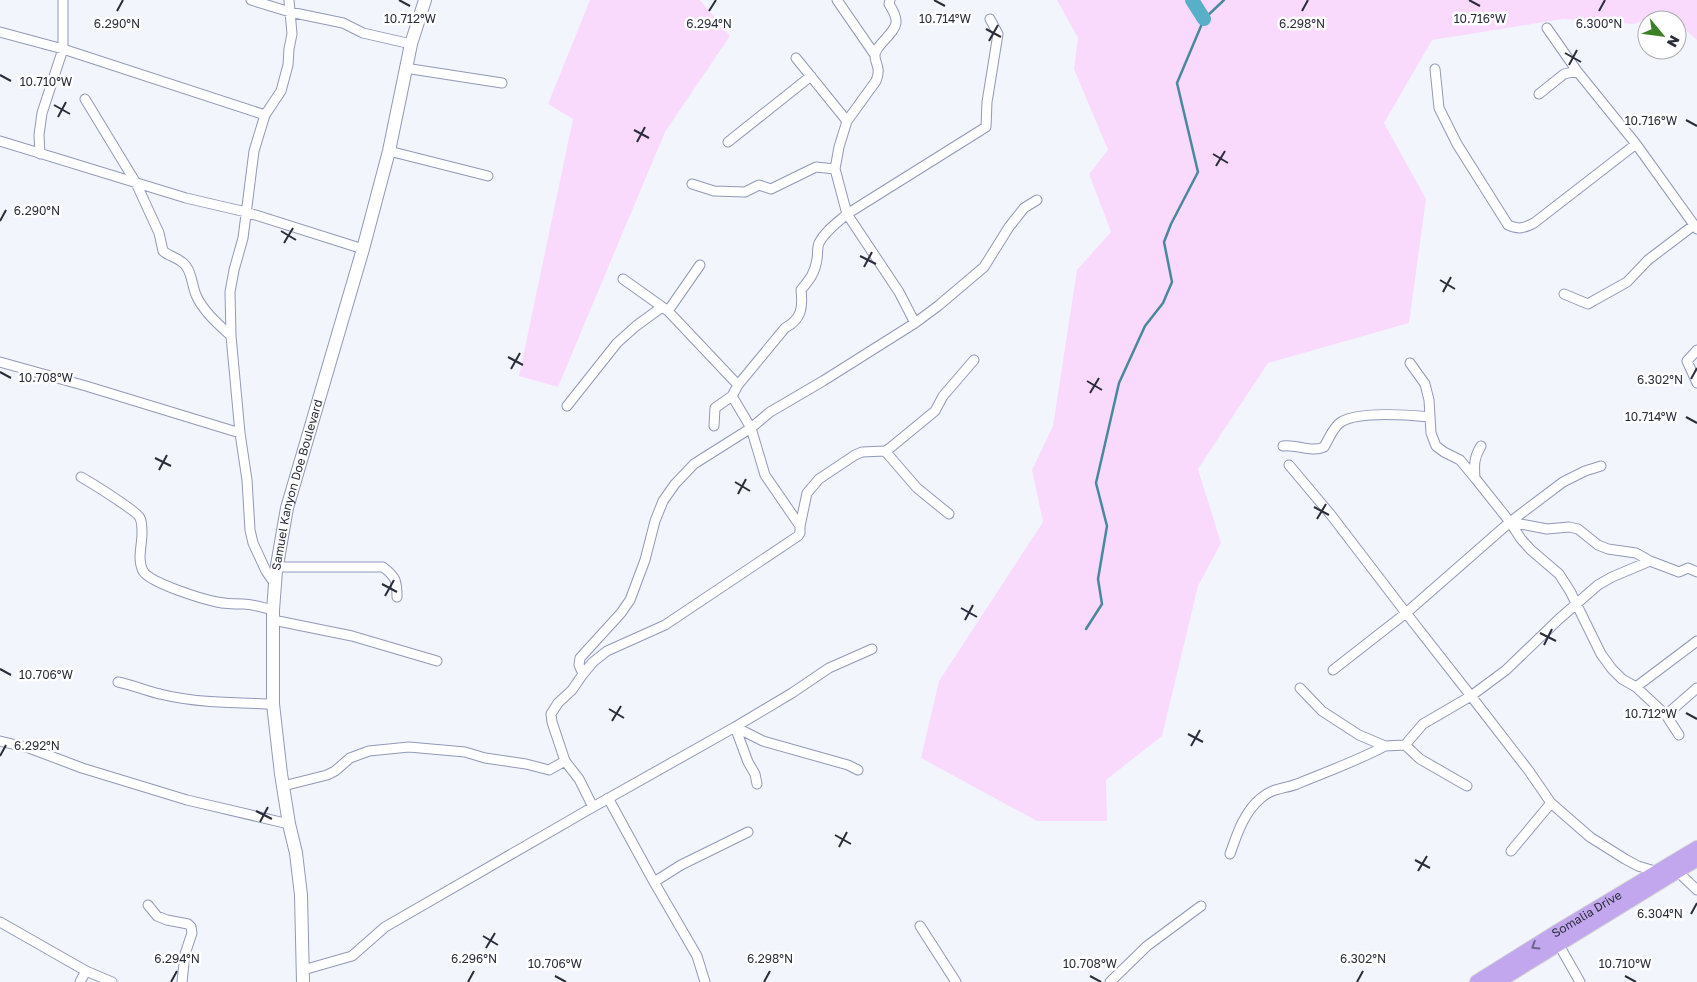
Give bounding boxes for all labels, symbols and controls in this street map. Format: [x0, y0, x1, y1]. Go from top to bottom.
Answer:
north arrow [1637, 10, 1687, 60]
text: 10.712°W [384, 11, 437, 26]
text: 10.714°W [919, 11, 971, 26]
text: 10.716°W [1454, 11, 1507, 26]
text: 6.290°N [94, 16, 140, 31]
text: 6.294°N [686, 16, 732, 31]
text: 6.298°N [1279, 16, 1325, 31]
text: 6.300°N [1576, 16, 1622, 31]
text: N [1664, 33, 1684, 50]
text: 10.710°W [20, 74, 73, 89]
text: 10.716°W [1625, 113, 1678, 128]
text: 6.290°N [14, 203, 60, 218]
text: 10.708°W [19, 370, 74, 385]
text: 6.302°N [1637, 372, 1683, 387]
street label: Samuel Kanyon Doe Boulevard [268, 398, 325, 572]
text: 10.714°W [1625, 409, 1677, 424]
text: 10.706°W [19, 667, 74, 682]
text: 10.712°W [1625, 706, 1678, 721]
text: 6.292°N [14, 738, 60, 753]
street label: Somalia Drive [1549, 887, 1624, 940]
text: 6.304°N [1637, 906, 1683, 921]
one-way arrow [1532, 939, 1541, 949]
text: 6.294°N [154, 951, 200, 966]
text: 6.296°N [451, 951, 497, 966]
text: 6.298°N [747, 951, 793, 966]
text: 6.302°N [1340, 951, 1386, 966]
text: 10.706°W [528, 956, 583, 971]
text: 10.708°W [1063, 956, 1118, 971]
text: 10.710°W [1599, 956, 1652, 971]

